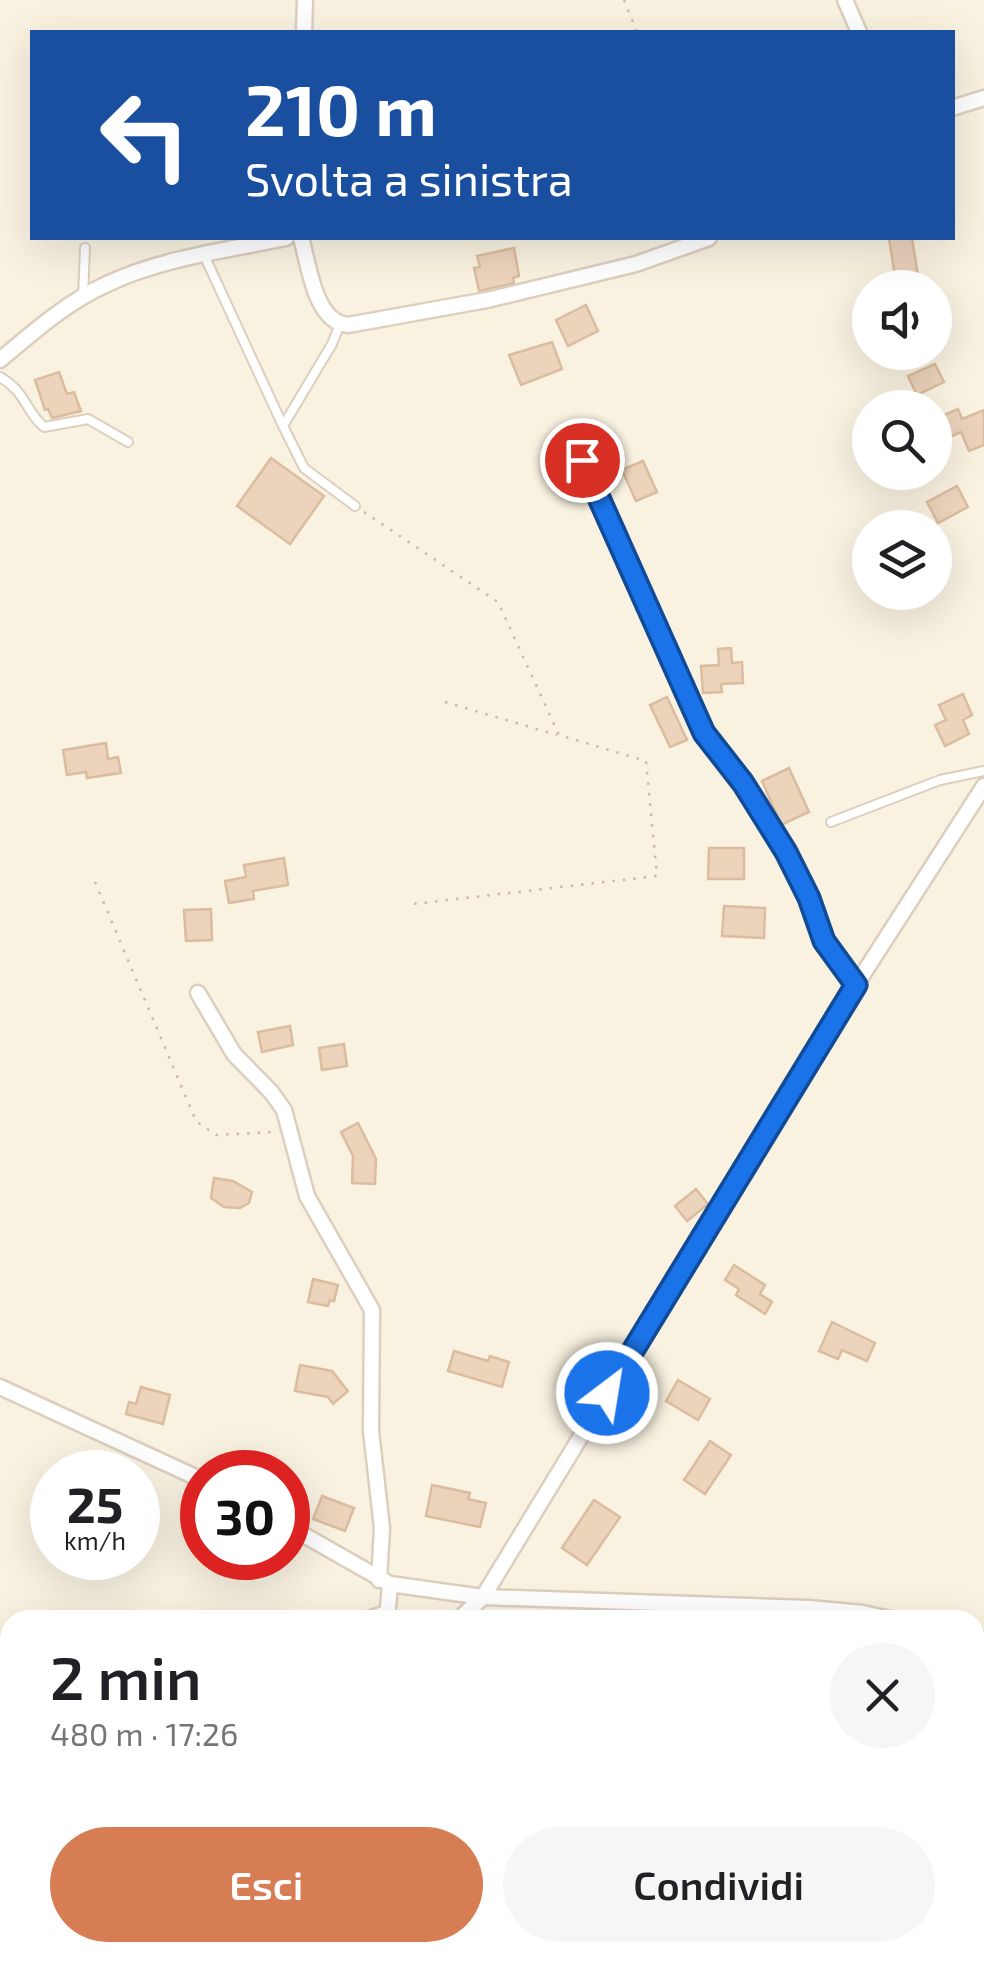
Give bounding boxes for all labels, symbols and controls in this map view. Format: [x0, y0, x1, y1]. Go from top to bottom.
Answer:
text: 210 m [245, 66, 437, 150]
icon: left [80, 70, 210, 200]
text: Svolta a sinistra [245, 151, 573, 205]
map controls [852, 270, 952, 610]
button: sound [852, 270, 952, 370]
button: search [852, 390, 952, 490]
pin [540, 418, 625, 503]
icon: arrive [555, 433, 610, 488]
button: layers [852, 510, 952, 610]
position arrow [555, 1341, 659, 1445]
speed limit sign: 30 [180, 1450, 310, 1580]
text: 25 [67, 1473, 123, 1533]
text: km/h [64, 1525, 126, 1555]
text: 2 min [50, 1640, 202, 1712]
button: close [830, 1643, 935, 1748]
text: 480 m · 17:26 [50, 1714, 238, 1752]
button: Esci [50, 1827, 483, 1942]
button: Condividi [503, 1827, 935, 1942]

